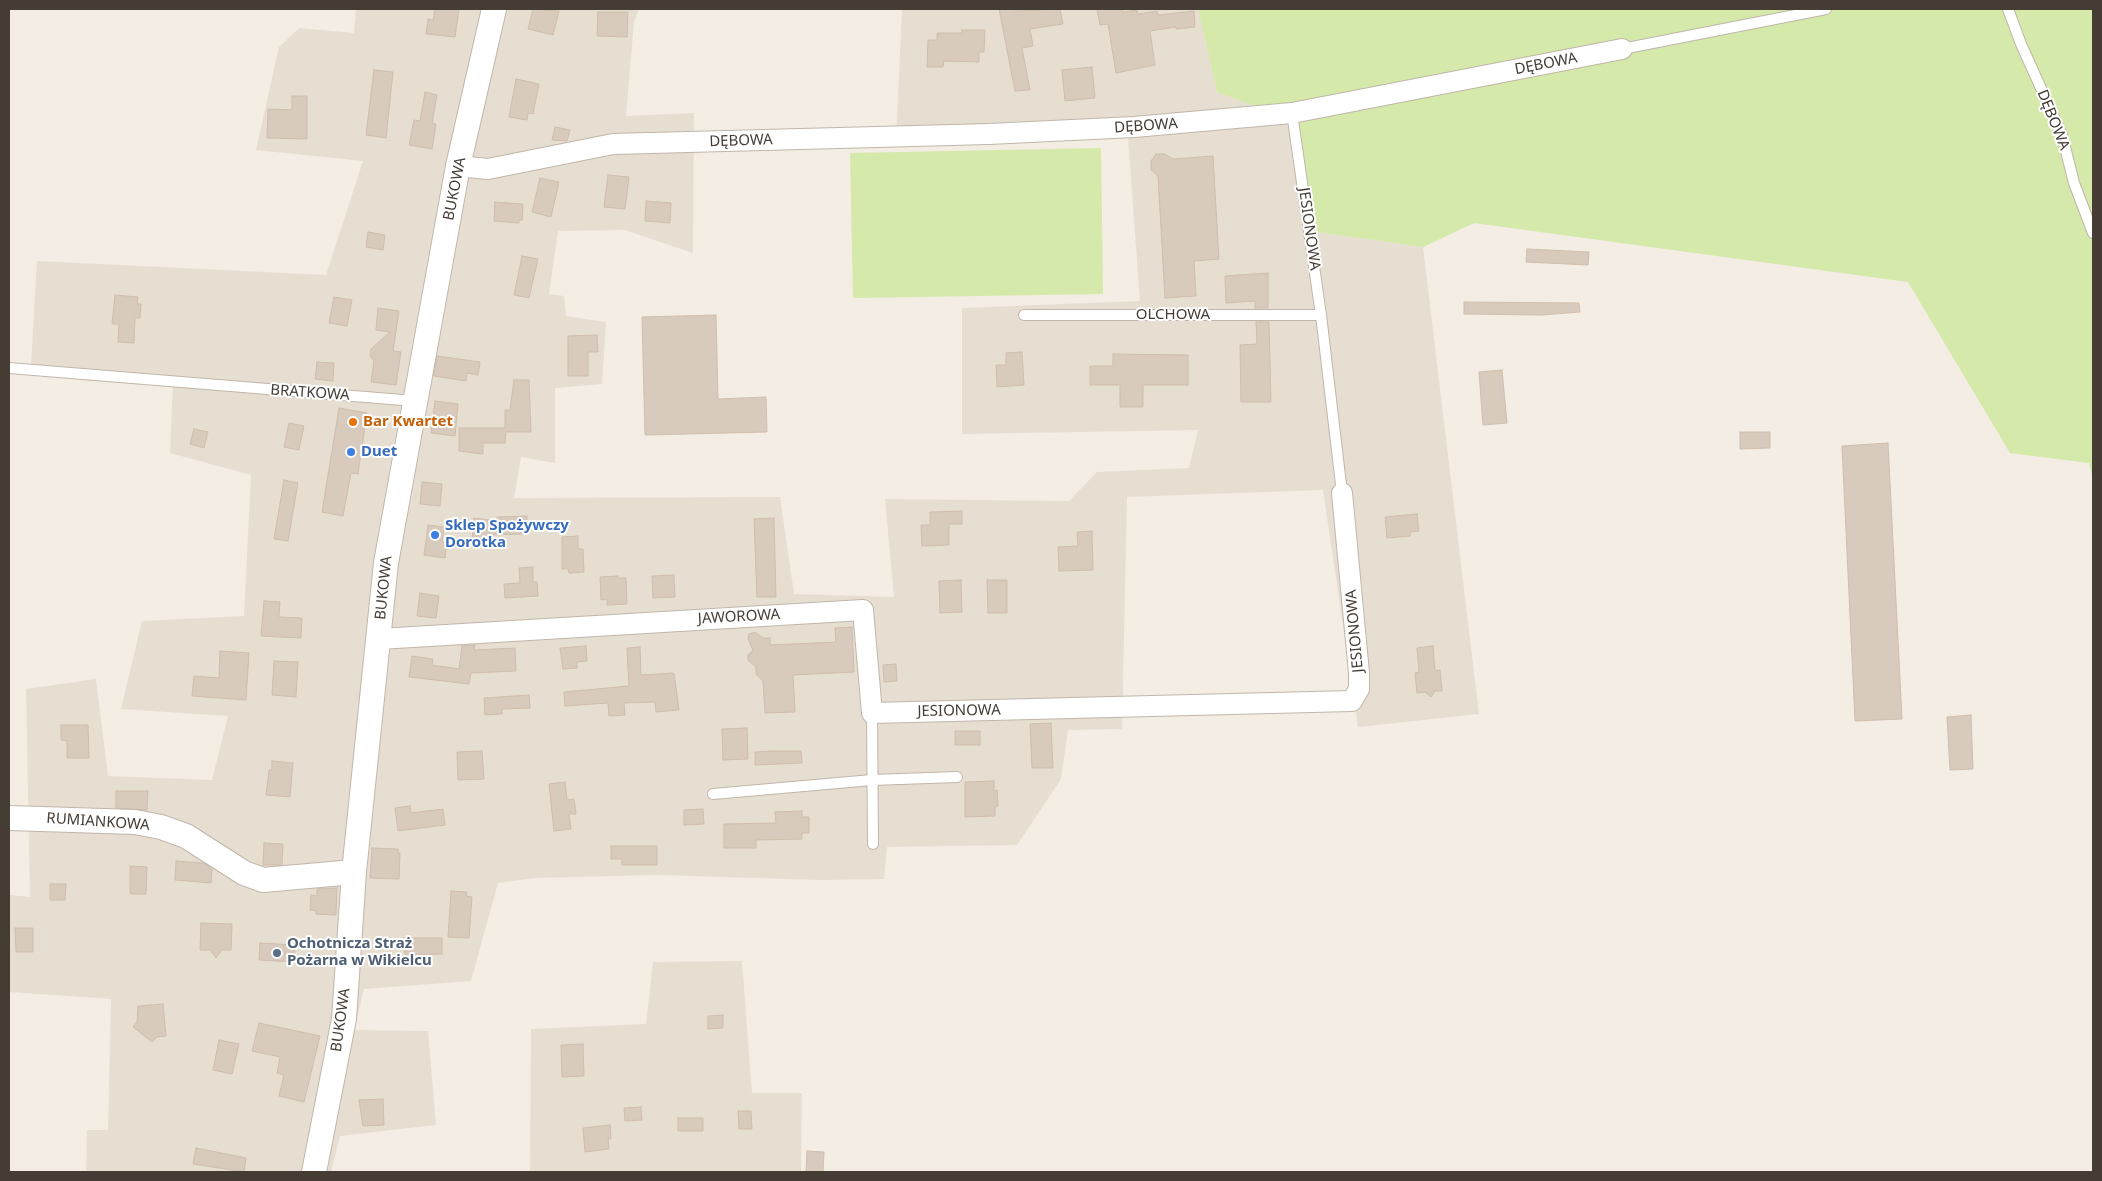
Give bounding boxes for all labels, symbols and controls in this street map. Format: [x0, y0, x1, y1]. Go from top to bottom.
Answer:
street label: DĘBOWA [1513, 49, 1579, 79]
street label: DĘBOWA [2033, 87, 2073, 153]
street label: DĘBOWA [1114, 115, 1178, 137]
street label: DĘBOWA [709, 131, 773, 151]
street label: BUKOWA [440, 156, 470, 222]
street label: JESIONOWA [1294, 186, 1324, 272]
street label: OLCHOWA [1136, 306, 1210, 324]
street label: BRATKOWA [270, 381, 350, 405]
place label: Bar Kwartet [363, 413, 453, 431]
marker: Bar Kwartet [347, 416, 359, 428]
place label: Duet [361, 443, 397, 461]
marker: Duet [345, 446, 357, 458]
place label: Sklep Spożywczy Dorotka [445, 517, 569, 552]
marker: Sklep Spożywczy Dorotka [429, 529, 441, 541]
street label: BUKOWA [372, 555, 396, 621]
street label: JESIONOWA [1342, 589, 1368, 673]
street label: JAWOROWA [697, 606, 781, 628]
street label: JESIONOWA [917, 701, 1001, 721]
street label: RUMIANKOWA [46, 809, 150, 835]
place label: Ochotnicza Straż Pożarna w Wikielcu [287, 935, 432, 970]
marker: Ochotnicza Straż Pożarna w Wikielcu [271, 947, 283, 959]
street label: BUKOWA [328, 987, 354, 1053]

